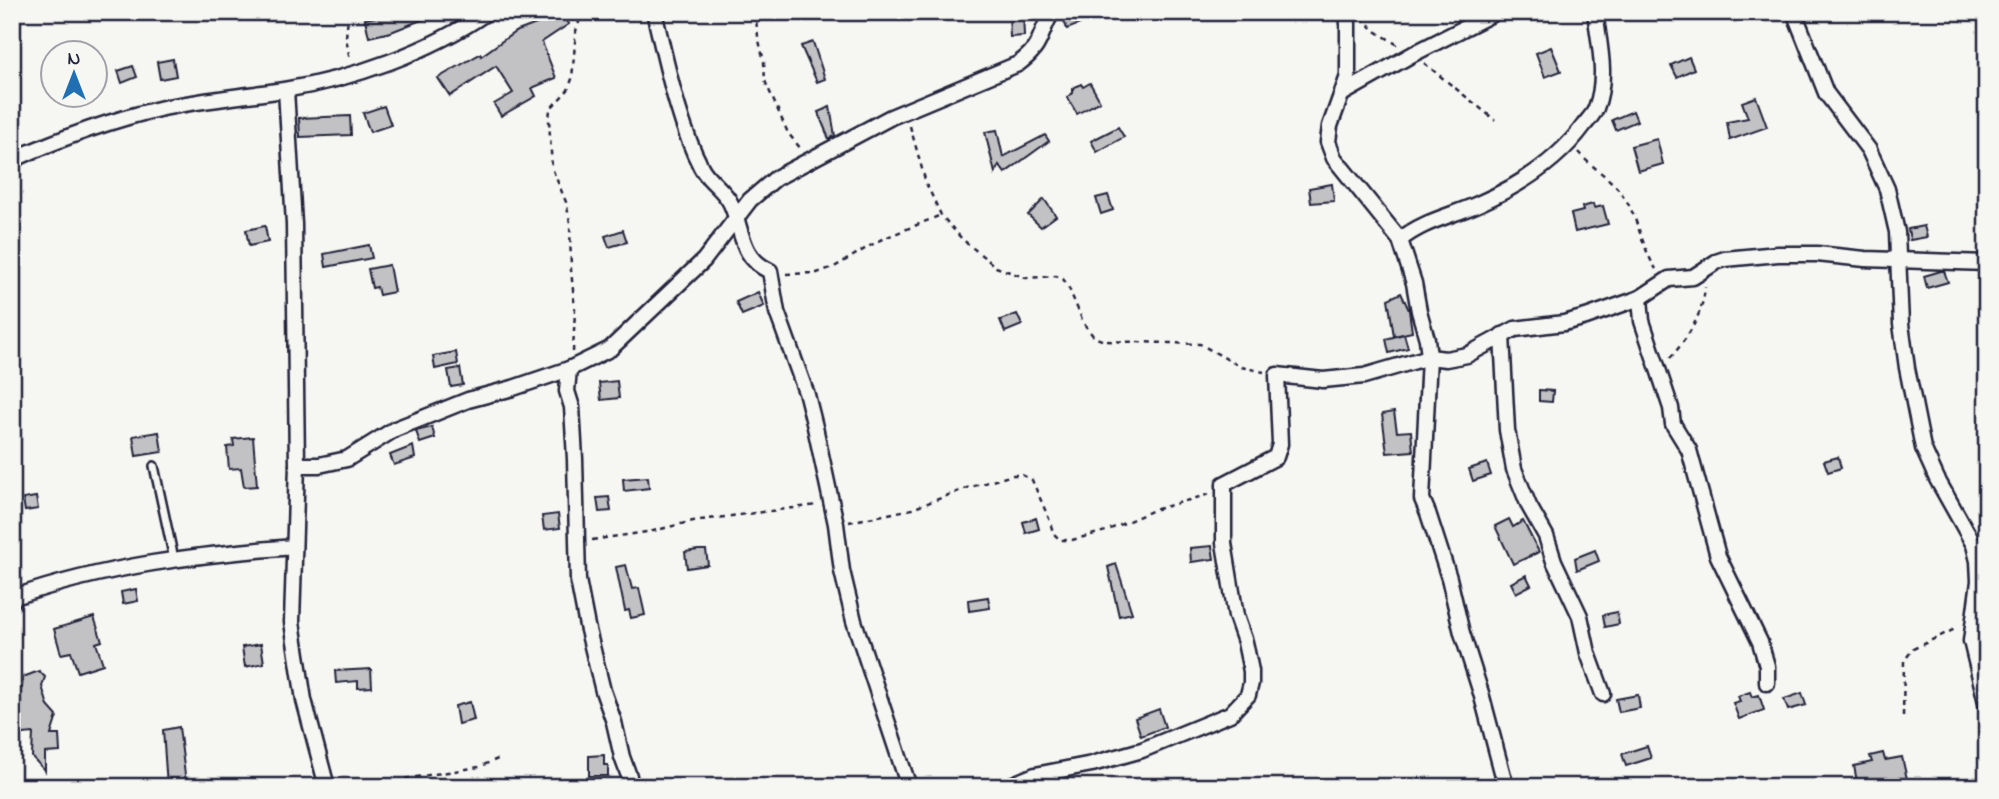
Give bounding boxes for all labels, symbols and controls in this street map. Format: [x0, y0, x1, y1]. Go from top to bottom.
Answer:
north arrow [38, 38, 108, 108]
text: N [68, 46, 81, 73]

